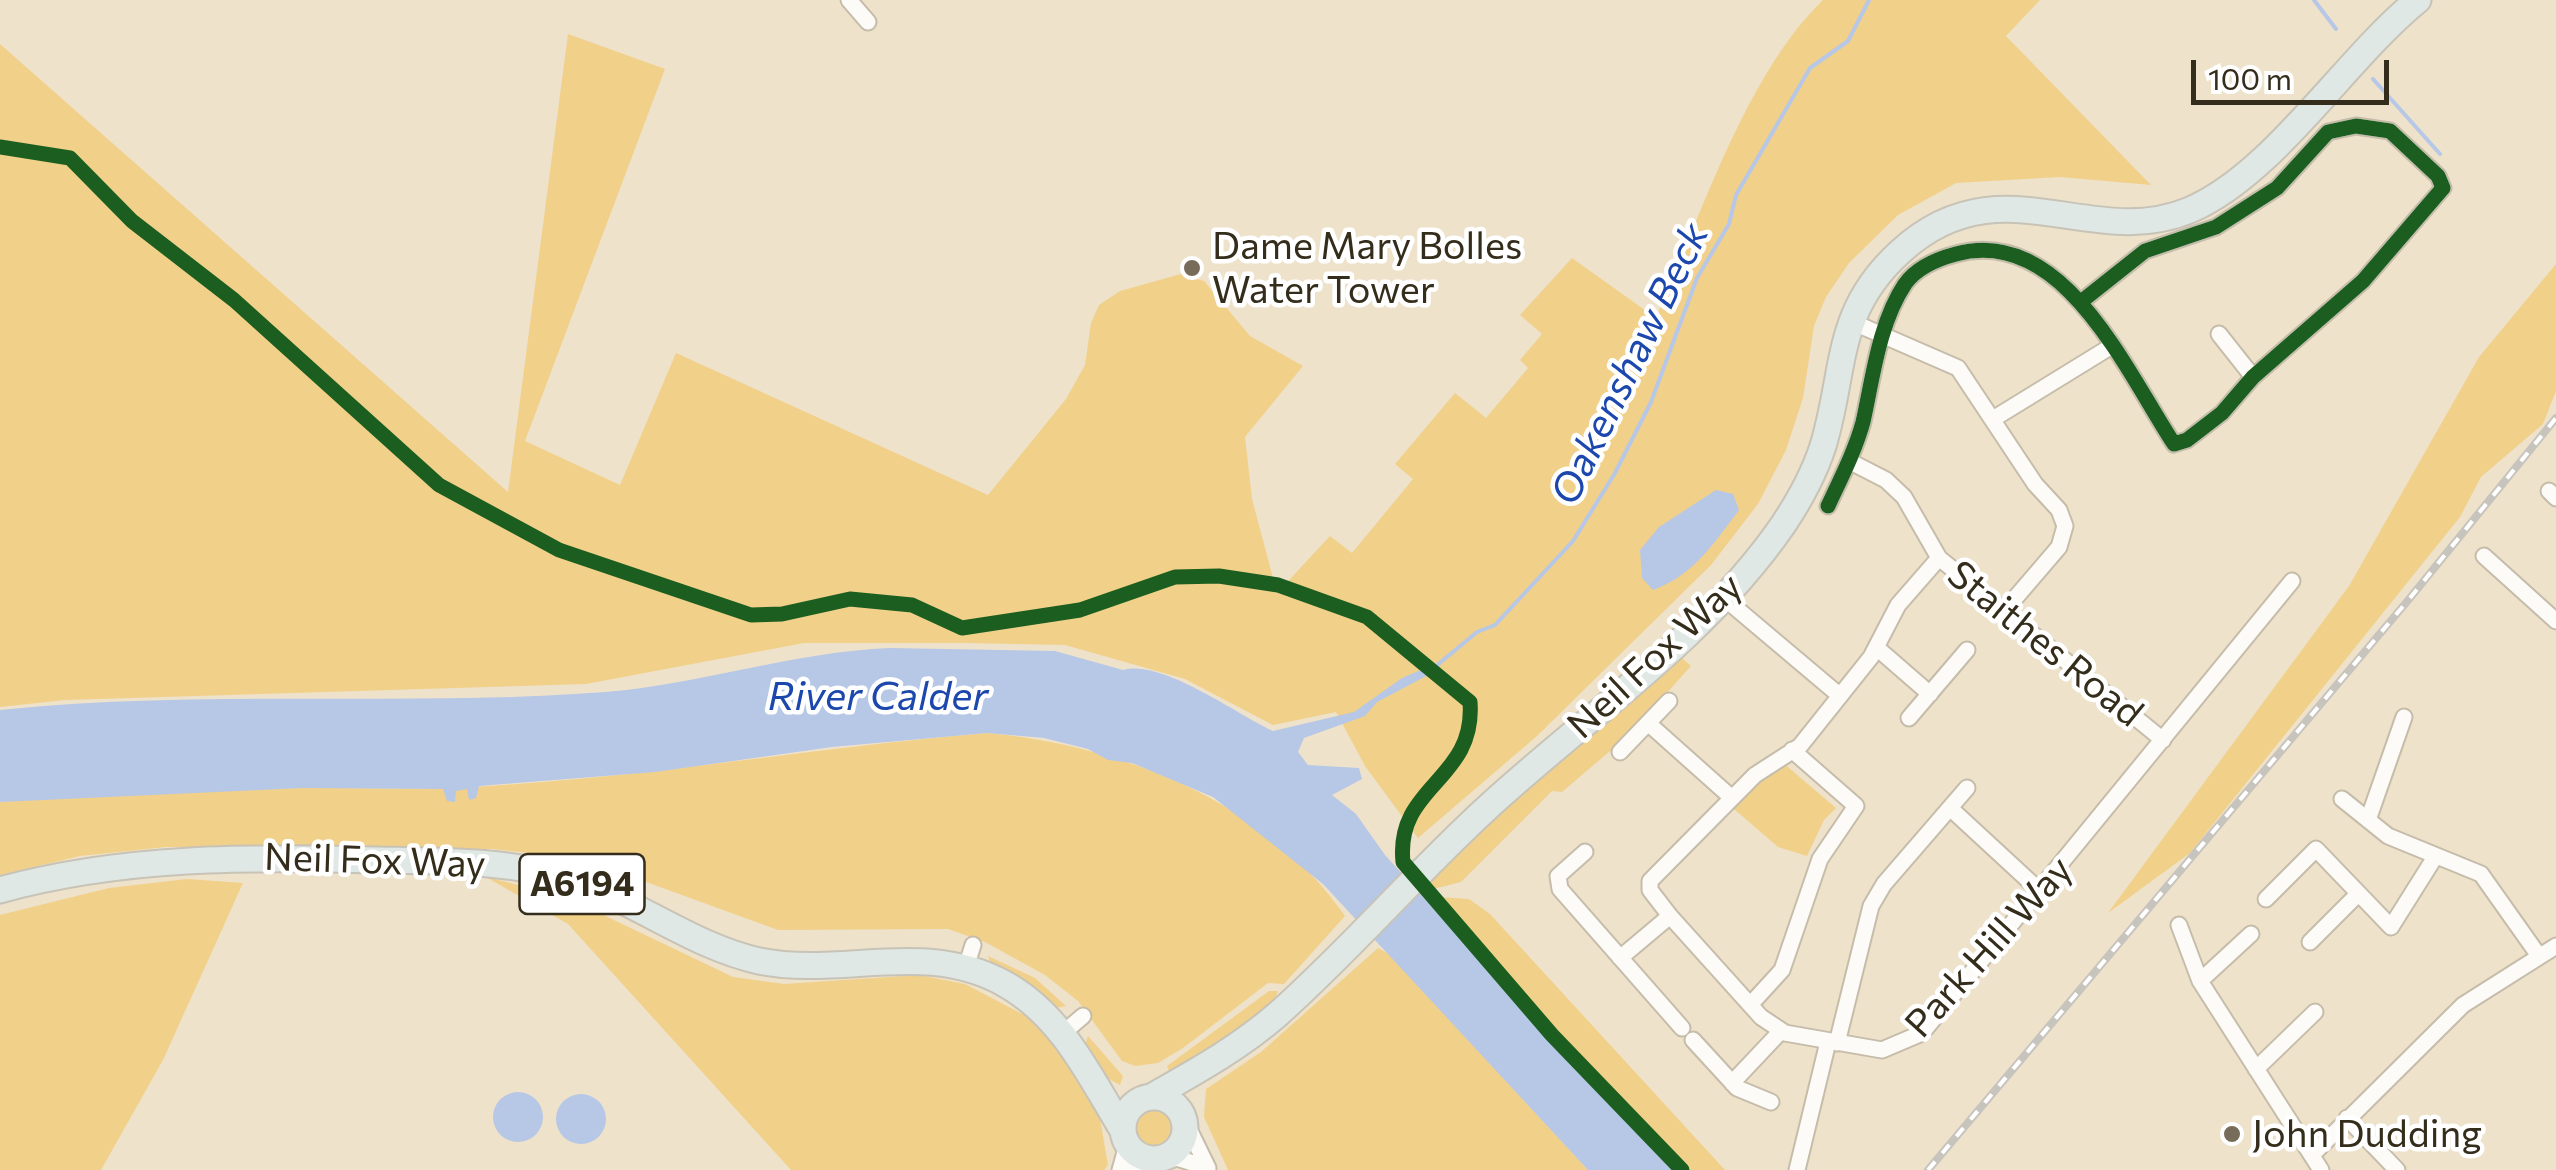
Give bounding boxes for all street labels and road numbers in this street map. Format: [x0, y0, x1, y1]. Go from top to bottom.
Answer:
street label: Staithes Road [1938, 551, 2152, 737]
street label: Neil Fox Way [1558, 564, 1752, 748]
street label: Neil Fox Way [263, 834, 487, 888]
street label: Park Hill Way [1896, 847, 2082, 1047]
road number: A6194 [520, 854, 644, 914]

